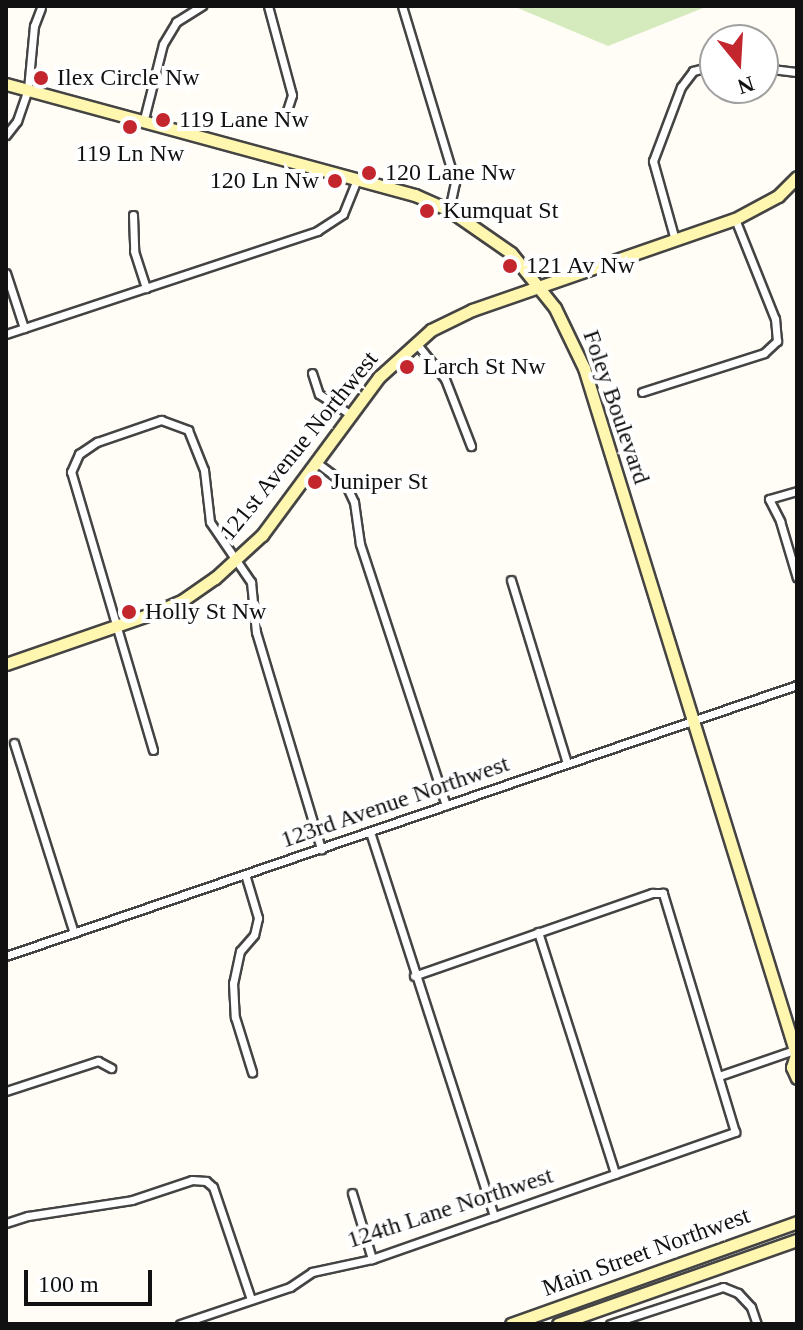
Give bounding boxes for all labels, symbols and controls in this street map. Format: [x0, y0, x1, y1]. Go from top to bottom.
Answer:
north arrow [699, 24, 779, 104]
place label: Ilex Circle Nw [57, 64, 200, 92]
marker: Ilex Circle Nw [32, 69, 50, 87]
text: N [735, 71, 757, 100]
place label: 119 Lane Nw [179, 106, 309, 134]
marker: 119 Lane Nw [154, 111, 172, 129]
marker: 119 Ln Nw [121, 118, 139, 136]
place label: 119 Ln Nw [76, 140, 184, 168]
place label: 120 Lane Nw [385, 159, 516, 187]
marker: 120 Lane Nw [360, 164, 378, 182]
place label: 120 Ln Nw [210, 167, 319, 195]
marker: 120 Ln Nw [326, 172, 344, 190]
place label: Kumquat St [443, 197, 558, 225]
marker: Kumquat St [418, 202, 436, 220]
place label: 121 Av Nw [526, 252, 636, 280]
marker: 121 Av Nw [501, 257, 519, 275]
street label: Foley Boulevard [576, 326, 656, 488]
street label: 121st Avenue Northwest [213, 345, 385, 547]
place label: Larch St Nw [423, 353, 546, 381]
marker: Larch St Nw [398, 358, 416, 376]
place label: Juniper St [331, 468, 428, 496]
marker: Juniper St [306, 473, 324, 491]
place label: Holly St Nw [145, 598, 266, 626]
marker: Holly St Nw [120, 603, 138, 621]
street label: 123rd Avenue Northwest [276, 749, 514, 855]
street label: 124th Lane Northwest [343, 1161, 557, 1255]
street label: Main Street Northwest [538, 1201, 754, 1303]
scale bar [28, 1254, 156, 1304]
text: 100 m [38, 1271, 99, 1297]

